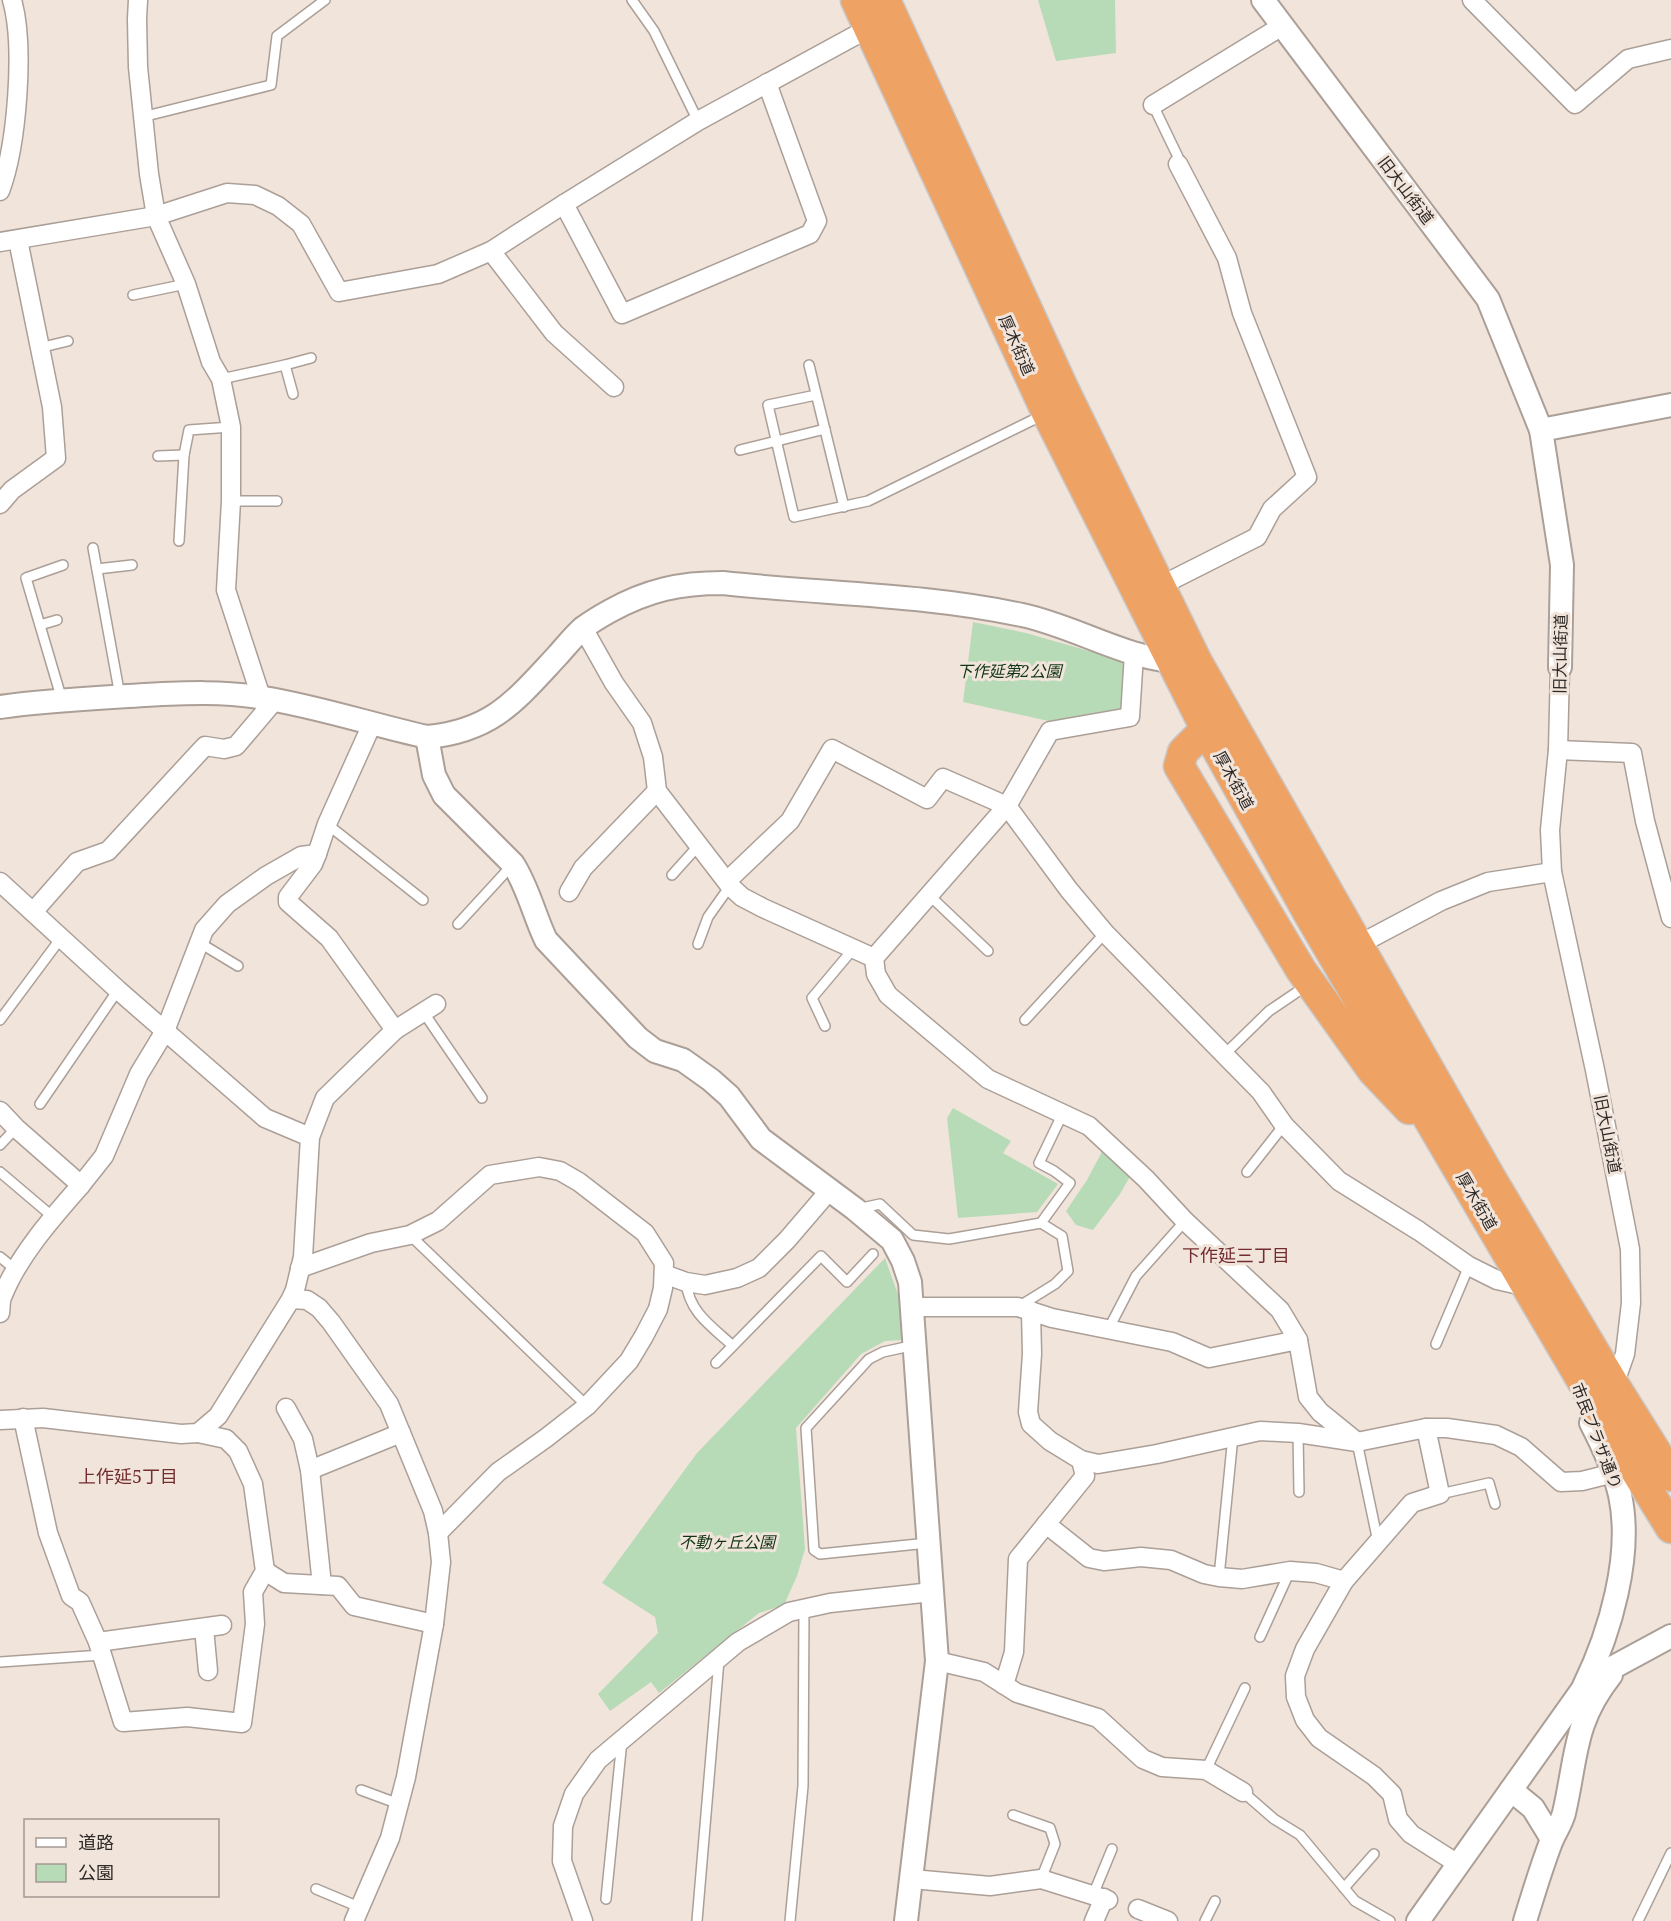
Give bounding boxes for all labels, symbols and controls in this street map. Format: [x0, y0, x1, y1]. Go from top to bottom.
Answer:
street label: 旧大山街道 [1373, 151, 1439, 229]
street label: 厚木街道 [994, 311, 1040, 379]
street label: 旧大山街道 [1548, 614, 1572, 694]
park label: 下作延第2公園 [957, 660, 1063, 682]
street label: 厚木街道 [1209, 747, 1259, 813]
street label: 旧大山街道 [1590, 1093, 1626, 1175]
street label: 厚木街道 [1451, 1168, 1503, 1234]
district label: 下作延三丁目 [1182, 1243, 1290, 1267]
street label: 市民プラザ通り [1567, 1380, 1627, 1492]
district label: 上作延5丁目 [78, 1464, 178, 1488]
park label: 不動ヶ丘公園 [679, 1531, 777, 1553]
legend [24, 1819, 219, 1897]
text: 道路 [78, 1830, 114, 1854]
text: 公園 [78, 1860, 114, 1884]

